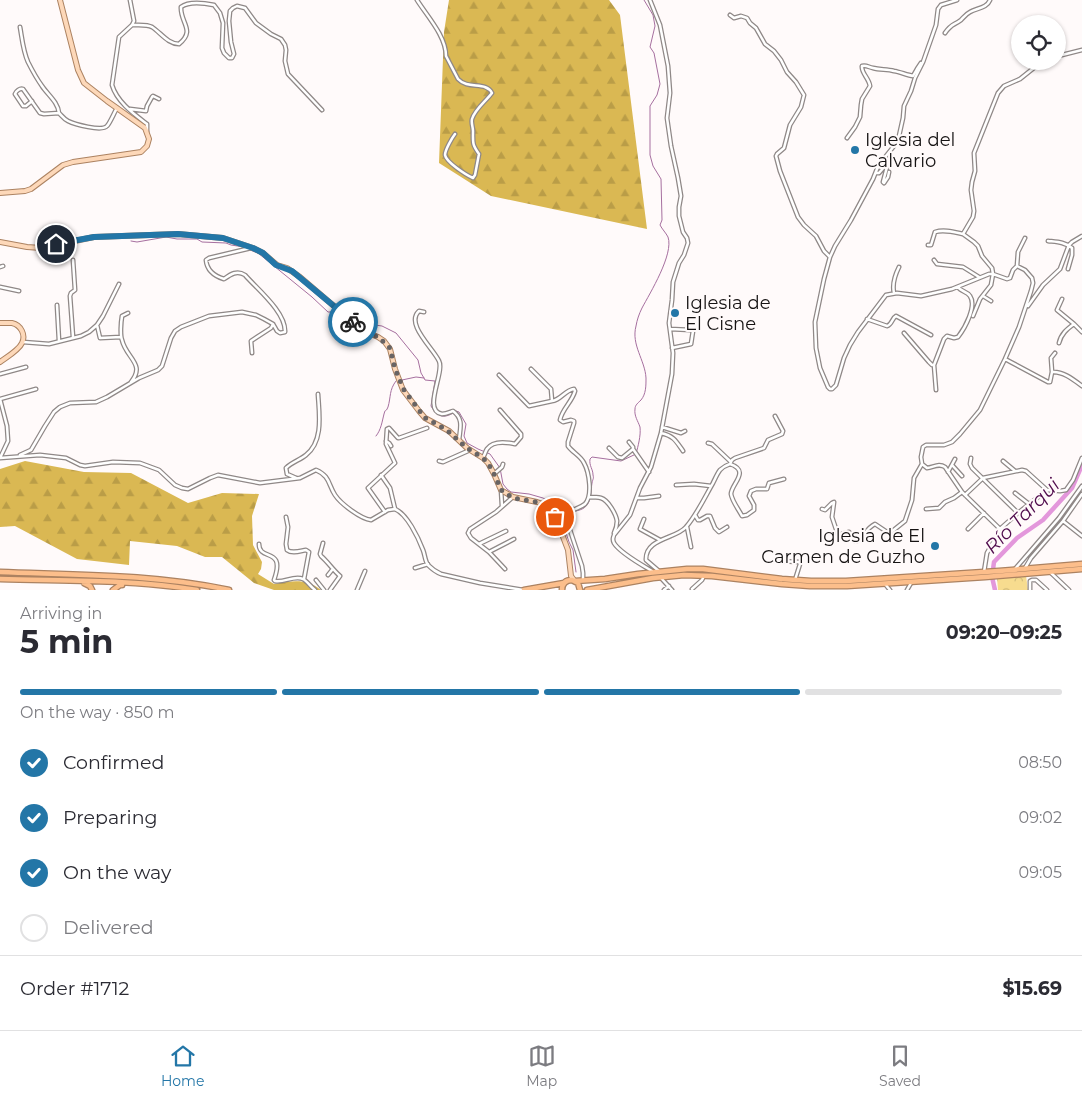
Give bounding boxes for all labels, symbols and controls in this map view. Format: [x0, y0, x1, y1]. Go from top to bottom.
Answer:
map controls [1011, 15, 1066, 70]
button: locate [1011, 15, 1066, 70]
place label: Iglesia del Calvario [865, 129, 955, 172]
marker: Iglesia del Calvario [849, 144, 861, 156]
pin [35, 223, 77, 265]
icon: home [42, 230, 70, 258]
place label: Iglesia de El Cisne [685, 292, 771, 335]
courier [328, 297, 378, 347]
marker: Iglesia de El Cisne [669, 307, 681, 319]
icon: bike [339, 308, 367, 336]
water label: Río Tarqui [980, 473, 1065, 558]
pin [534, 496, 576, 538]
icon: bag [541, 503, 569, 531]
place label: Iglesia de El Carmen de Guzho [761, 525, 925, 568]
marker: Iglesia de El Carmen de Guzho [929, 540, 941, 552]
text: Arriving in [20, 604, 102, 623]
text: 09:20–09:25 [946, 621, 1062, 644]
text: 5 min [20, 622, 113, 661]
text: On the way · 850 m [20, 703, 175, 722]
icon: check [20, 749, 48, 777]
text: Confirmed [63, 751, 164, 774]
text: 08:50 [1018, 753, 1062, 772]
icon: check [20, 804, 48, 832]
text: Preparing [63, 806, 158, 829]
text: 09:02 [1019, 808, 1062, 827]
icon: check [20, 859, 48, 887]
text: On the way [63, 861, 171, 884]
text: 09:05 [1019, 863, 1062, 882]
text: Delivered [63, 916, 154, 939]
text: Order #1712 [20, 977, 129, 1000]
text: $15.69 [1002, 977, 1062, 1000]
tab: Home [161, 1042, 204, 1090]
tab: Map [526, 1042, 557, 1090]
tab: Saved [879, 1042, 921, 1090]

